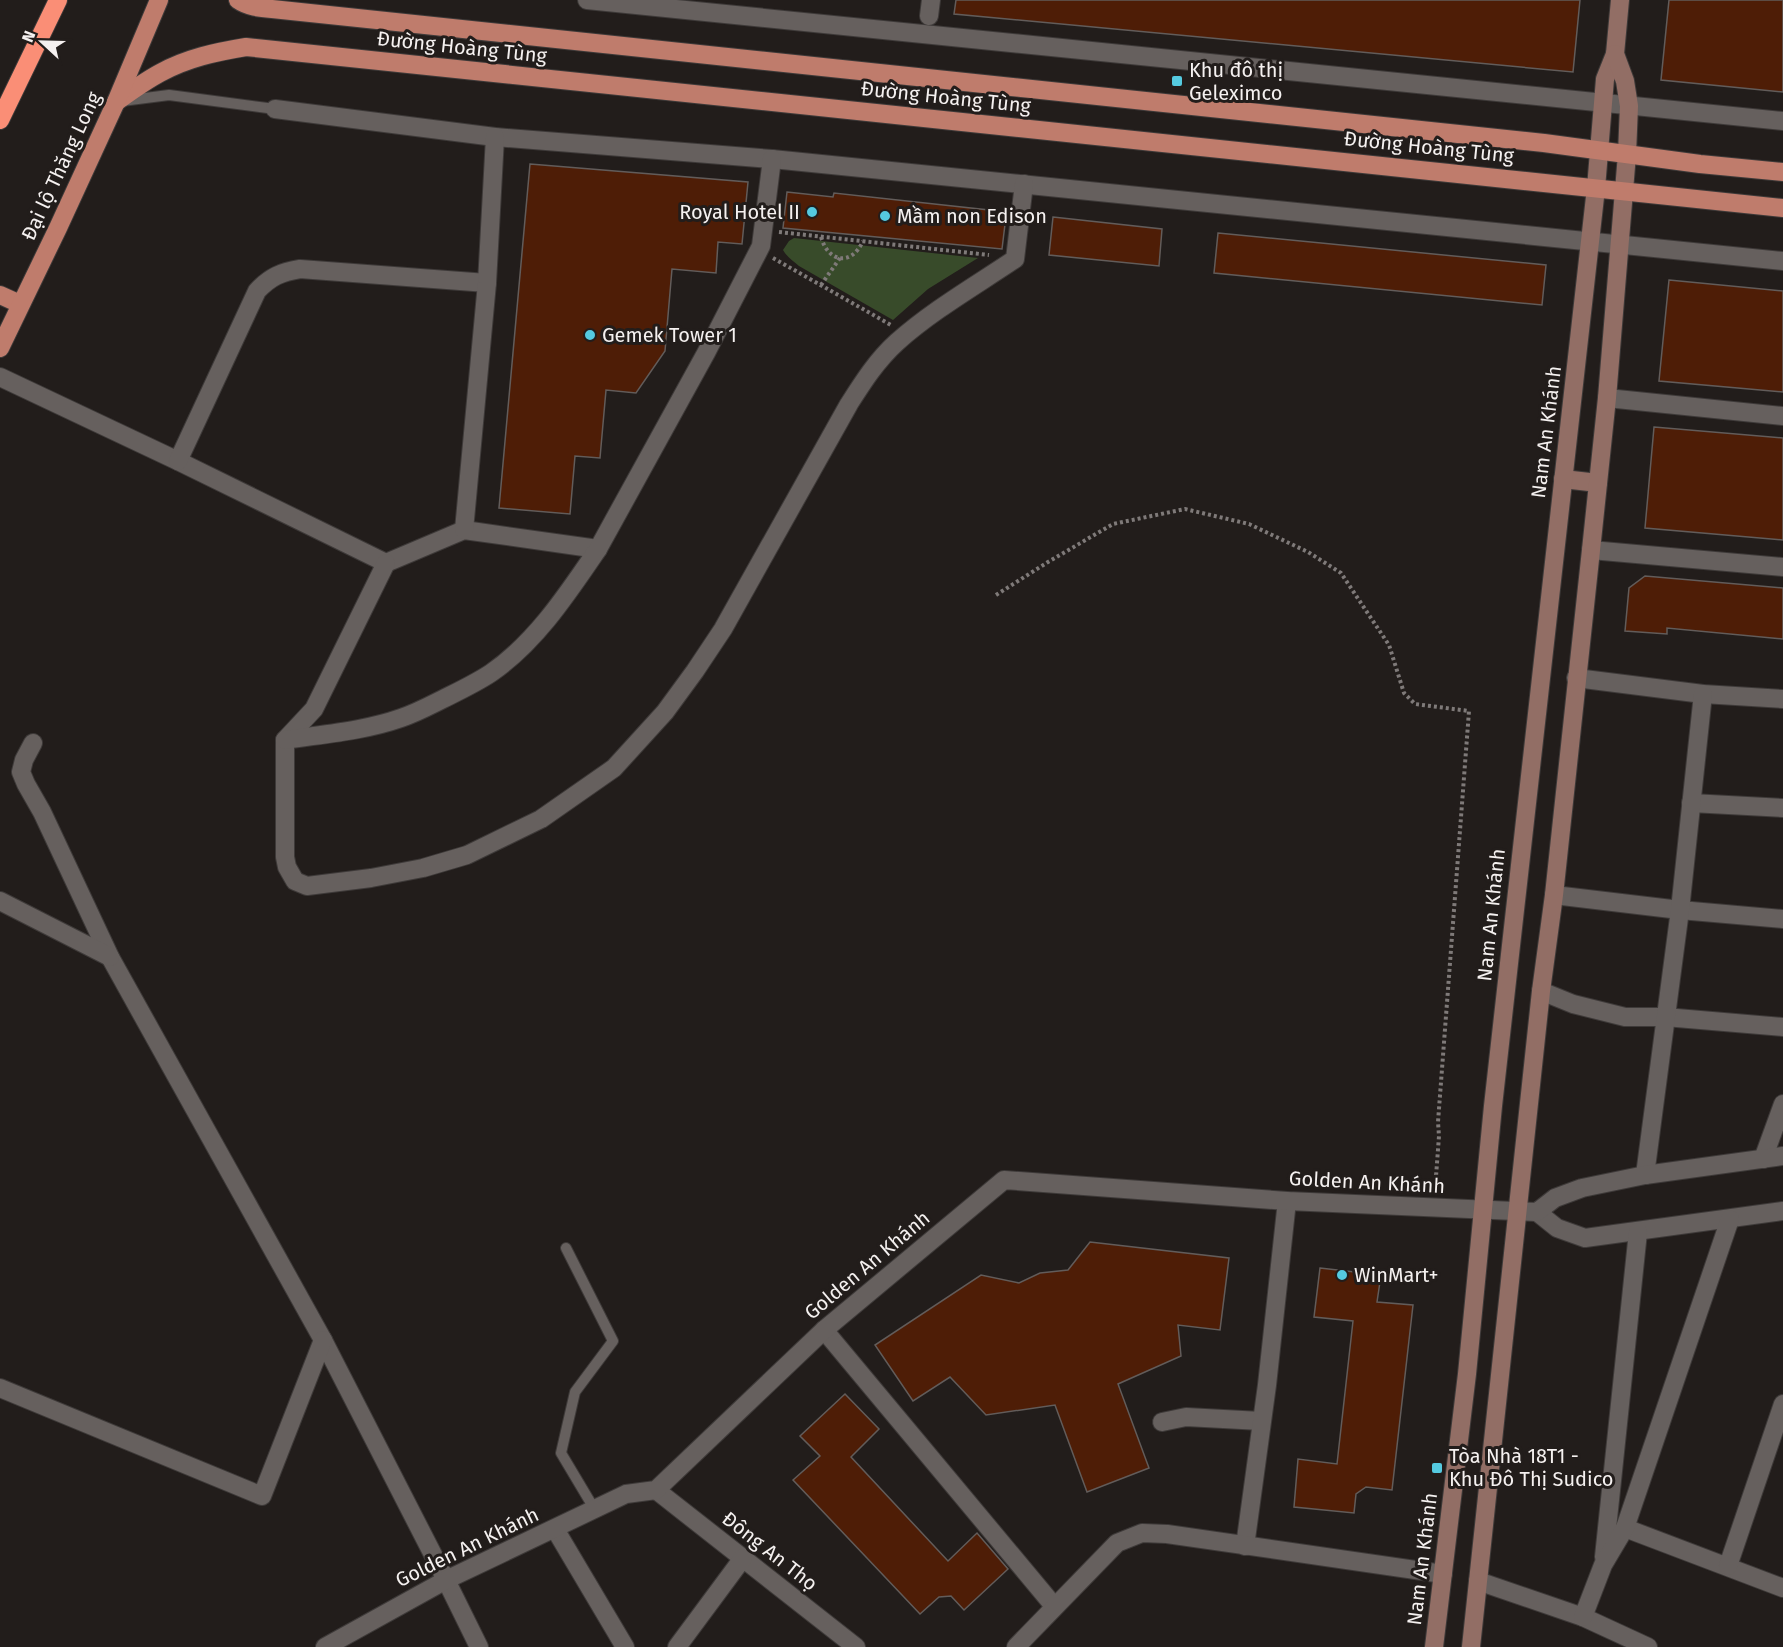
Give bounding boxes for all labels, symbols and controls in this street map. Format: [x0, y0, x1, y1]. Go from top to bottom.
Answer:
north arrow [12, 12, 72, 72]
street label: Đường Hoàng Tùng [376, 26, 549, 68]
text: N [18, 28, 39, 45]
place label: Khu đô thị Geleximco [1189, 58, 1283, 105]
marker: Khu đô thị Geleximco [1170, 74, 1184, 88]
street label: Đường Hoàng Tùng [860, 76, 1033, 118]
street label: Đại lộ Thăng Long [16, 87, 106, 244]
street label: Đường Hoàng Tùng [1343, 126, 1516, 168]
place label: Royal Hotel II [679, 200, 800, 224]
place label: Mầm non Edison [897, 204, 1047, 228]
marker: Royal Hotel II [805, 205, 819, 219]
marker: Mầm non Edison [878, 209, 892, 223]
place label: Gemek Tower 1 [602, 323, 737, 347]
marker: Gemek Tower 1 [583, 328, 597, 342]
street label: Nam An Khánh [1526, 364, 1566, 500]
street label: Nam An Khánh [1472, 847, 1510, 983]
street label: Golden An Khánh [1288, 1166, 1446, 1198]
street label: Golden An Khánh [799, 1206, 935, 1324]
place label: WinMart+ [1354, 1263, 1438, 1287]
marker: WinMart+ [1335, 1268, 1349, 1282]
place label: Tòa Nhà 18T1 - Khu Đô Thị Sudico [1449, 1444, 1614, 1491]
marker: Tòa Nhà 18T1 - Khu Đô Thị Sudico [1430, 1461, 1444, 1475]
street label: Nam An Khánh [1402, 1491, 1442, 1627]
street label: Golden An Khánh [392, 1502, 542, 1592]
street label: Đông An Thọ [718, 1506, 822, 1596]

